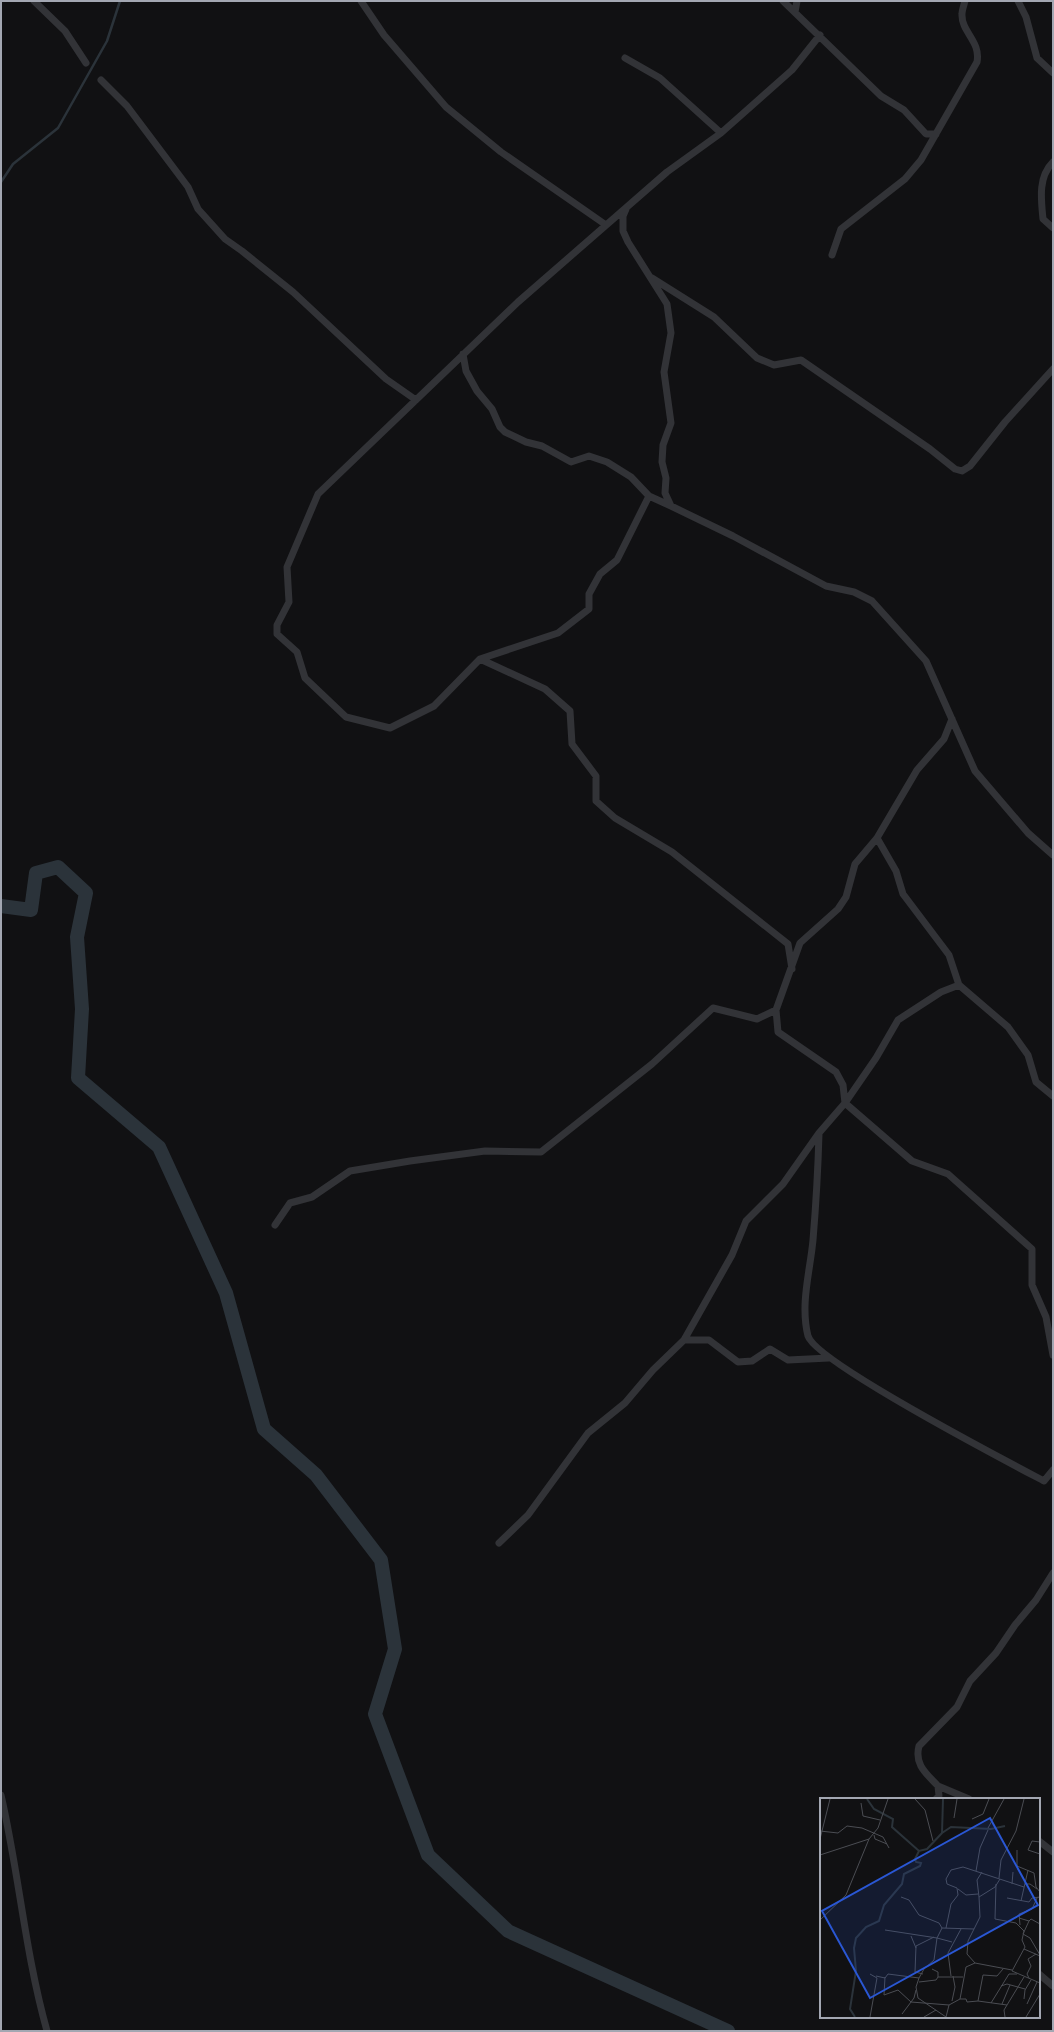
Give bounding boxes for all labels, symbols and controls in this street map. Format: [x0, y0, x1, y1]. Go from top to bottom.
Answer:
inset map [820, 1798, 1040, 2018]

